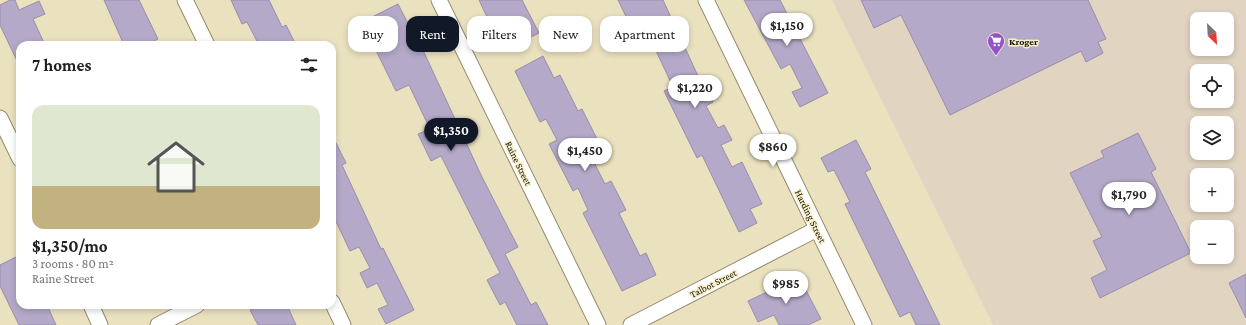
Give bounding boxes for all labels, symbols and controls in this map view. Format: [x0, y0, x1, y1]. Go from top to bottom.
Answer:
north arrow [1190, 12, 1234, 56]
map controls [1190, 12, 1234, 264]
pin: $1,150 [754, 13, 820, 47]
chip: Buy [348, 16, 398, 52]
chip: Rent [406, 16, 459, 52]
chip: Filters [467, 16, 531, 52]
chip: New [539, 16, 592, 52]
chip: Apartment [600, 16, 689, 52]
text: $1,150 [770, 18, 804, 33]
supermarket icon: Kroger [986, 31, 1006, 56]
place label: Kroger [1009, 36, 1038, 47]
icon: filters [298, 54, 320, 76]
text: 7 homes [32, 56, 91, 75]
button: locate [1190, 64, 1234, 108]
pin: $1,220 [662, 75, 728, 109]
text: $1,220 [677, 80, 713, 95]
button: layers [1190, 116, 1234, 160]
pin: $1,350 [418, 118, 484, 152]
text: $1,350 [433, 123, 469, 138]
icon: home [140, 131, 212, 203]
pin: $860 [749, 134, 797, 168]
pin: $1,450 [552, 138, 618, 172]
street label: Raine Street [503, 139, 534, 188]
text: $860 [758, 139, 788, 154]
text: $1,450 [567, 143, 603, 158]
button: + [1190, 168, 1234, 212]
pin: $1,790 [1096, 182, 1162, 216]
text: $1,790 [1111, 187, 1147, 202]
street label: Harding Street [793, 188, 828, 245]
button: − [1190, 220, 1234, 264]
text: $1,350/mo [32, 237, 108, 256]
text: 3 rooms · 80 m² [32, 256, 114, 271]
street label: Talbot Street [688, 267, 739, 300]
text: Raine Street [32, 271, 94, 286]
pin: $985 [762, 271, 810, 305]
text: $985 [772, 276, 800, 291]

